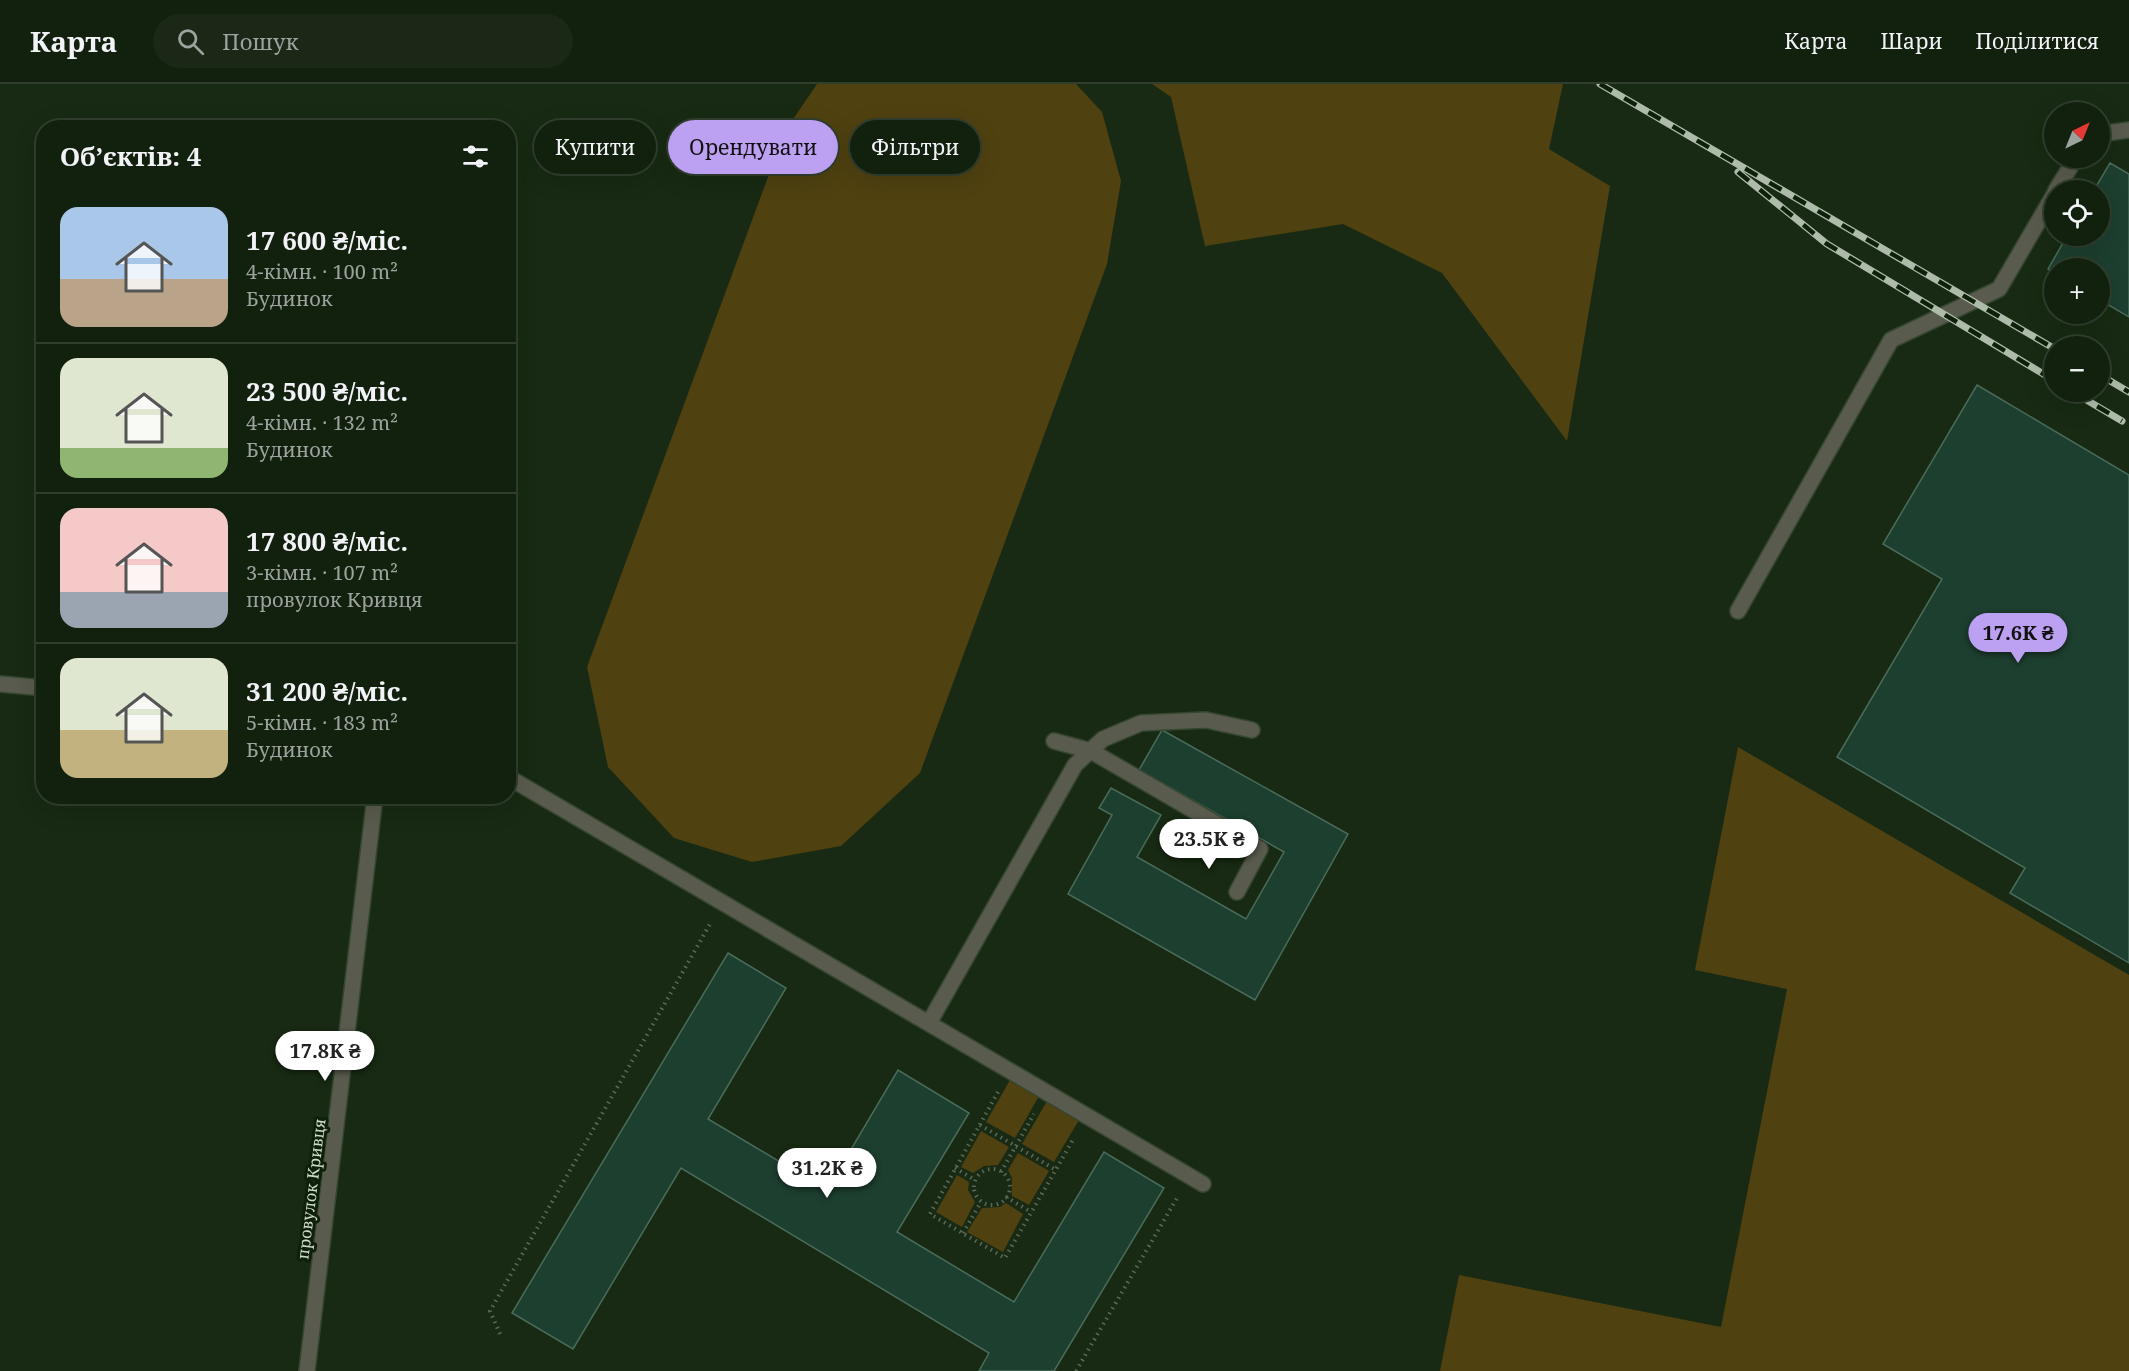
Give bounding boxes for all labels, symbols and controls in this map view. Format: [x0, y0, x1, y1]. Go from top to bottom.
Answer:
search box [153, 14, 573, 68]
text: Карта [30, 22, 117, 60]
icon: search [174, 25, 207, 58]
text: Пошук [222, 26, 299, 56]
text: Карта [1784, 27, 1847, 55]
text: Шари [1880, 27, 1942, 55]
text: Поділитися [1975, 27, 2099, 55]
north arrow [2044, 102, 2110, 168]
map controls [2044, 102, 2110, 402]
chip: Купити [534, 120, 656, 174]
chip: Орендувати [668, 120, 838, 174]
chip: Фільтри [850, 120, 980, 174]
text: Об’єктів: 4 [60, 138, 202, 174]
icon: filters [459, 140, 492, 173]
button: locate [2044, 180, 2110, 246]
text: 17 600 ₴/міс. [246, 222, 408, 258]
icon: home [108, 231, 180, 303]
text: 4-кімн. · 100 m² [246, 258, 398, 285]
button: + [2044, 258, 2110, 324]
text: Будинок [246, 285, 333, 312]
button: − [2044, 336, 2110, 402]
text: 23 500 ₴/міс. [246, 373, 408, 409]
icon: home [108, 382, 180, 454]
text: 4-кімн. · 132 m² [246, 409, 398, 436]
text: Будинок [246, 436, 333, 463]
text: 17 800 ₴/міс. [246, 523, 408, 559]
icon: home [108, 532, 180, 604]
text: 3-кімн. · 107 m² [246, 559, 398, 586]
text: провулок Кривця [246, 586, 423, 613]
pin: 17.6K ₴ [1963, 613, 2073, 664]
text: 17.6K ₴ [1982, 619, 2054, 646]
text: 31 200 ₴/міс. [246, 673, 408, 709]
icon: home [108, 682, 180, 754]
text: 5-кімн. · 183 m² [246, 709, 398, 736]
text: Будинок [246, 736, 333, 763]
pin: 23.5K ₴ [1154, 819, 1264, 870]
text: 23.5K ₴ [1173, 825, 1245, 852]
pin: 17.8K ₴ [270, 1031, 380, 1082]
text: 17.8K ₴ [289, 1037, 361, 1064]
street label: провулок Кривця [291, 1117, 331, 1261]
pin: 31.2K ₴ [772, 1148, 882, 1199]
text: 31.2K ₴ [791, 1154, 863, 1181]

